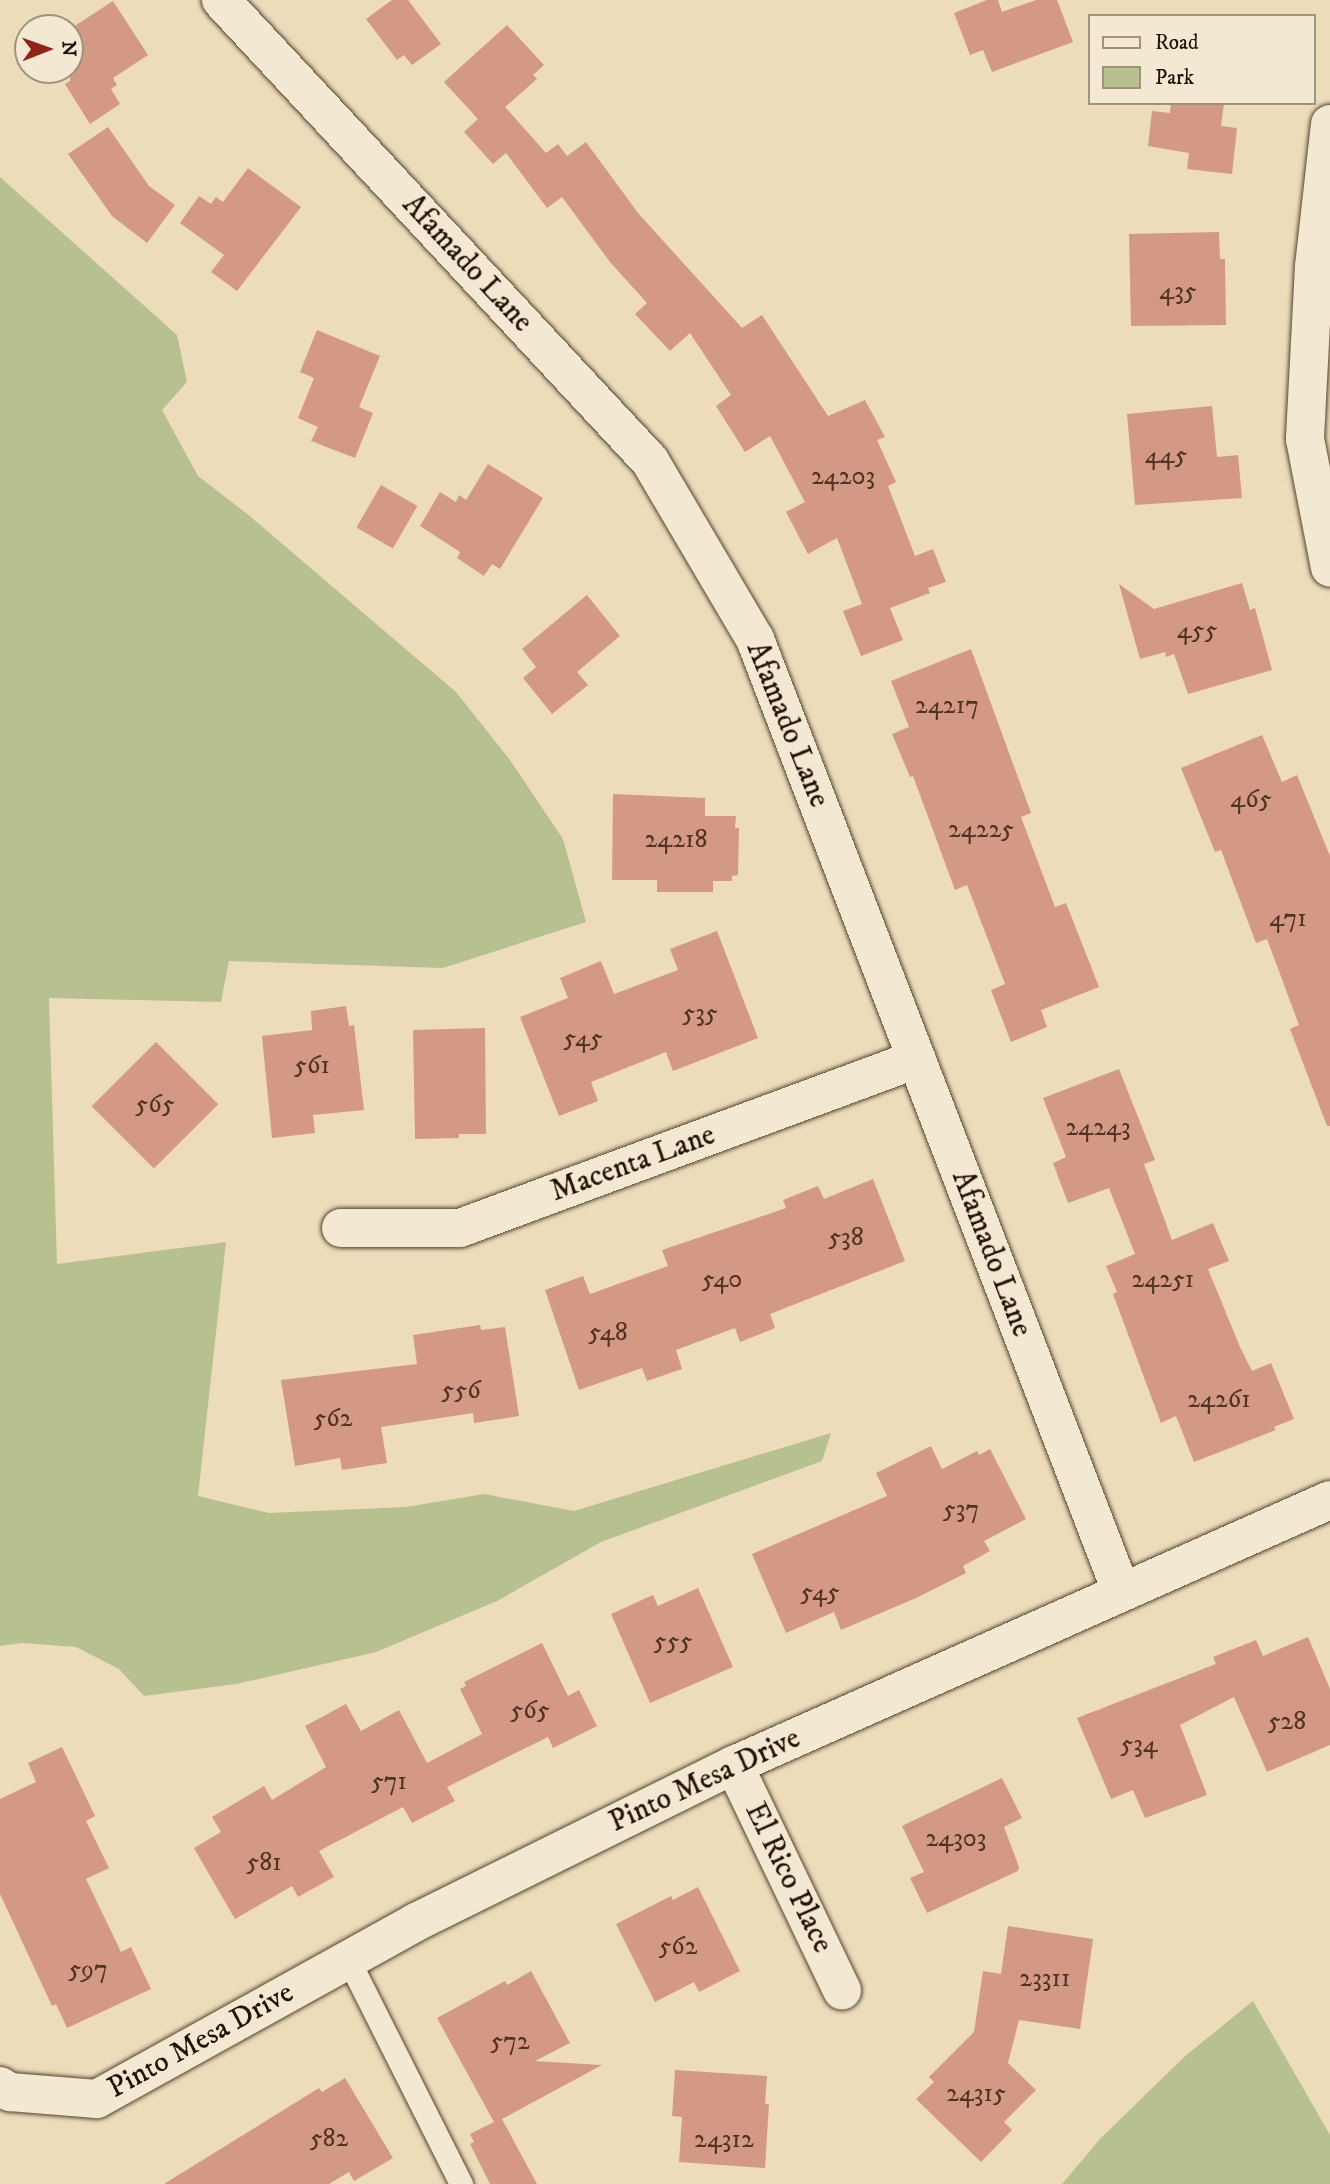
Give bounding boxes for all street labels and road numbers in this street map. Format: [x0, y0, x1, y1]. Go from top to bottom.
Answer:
street label: Afamado Lane [394, 188, 540, 340]
street label: Afamado Lane [738, 637, 836, 813]
street label: Macenta Lane [546, 1118, 720, 1210]
street label: Afamado Lane [943, 1166, 1039, 1342]
street label: Pinto Mesa Drive [604, 1721, 806, 1841]
street label: El Rico Place [736, 1797, 840, 1959]
street label: Pinto Mesa Drive [102, 1975, 300, 2107]

